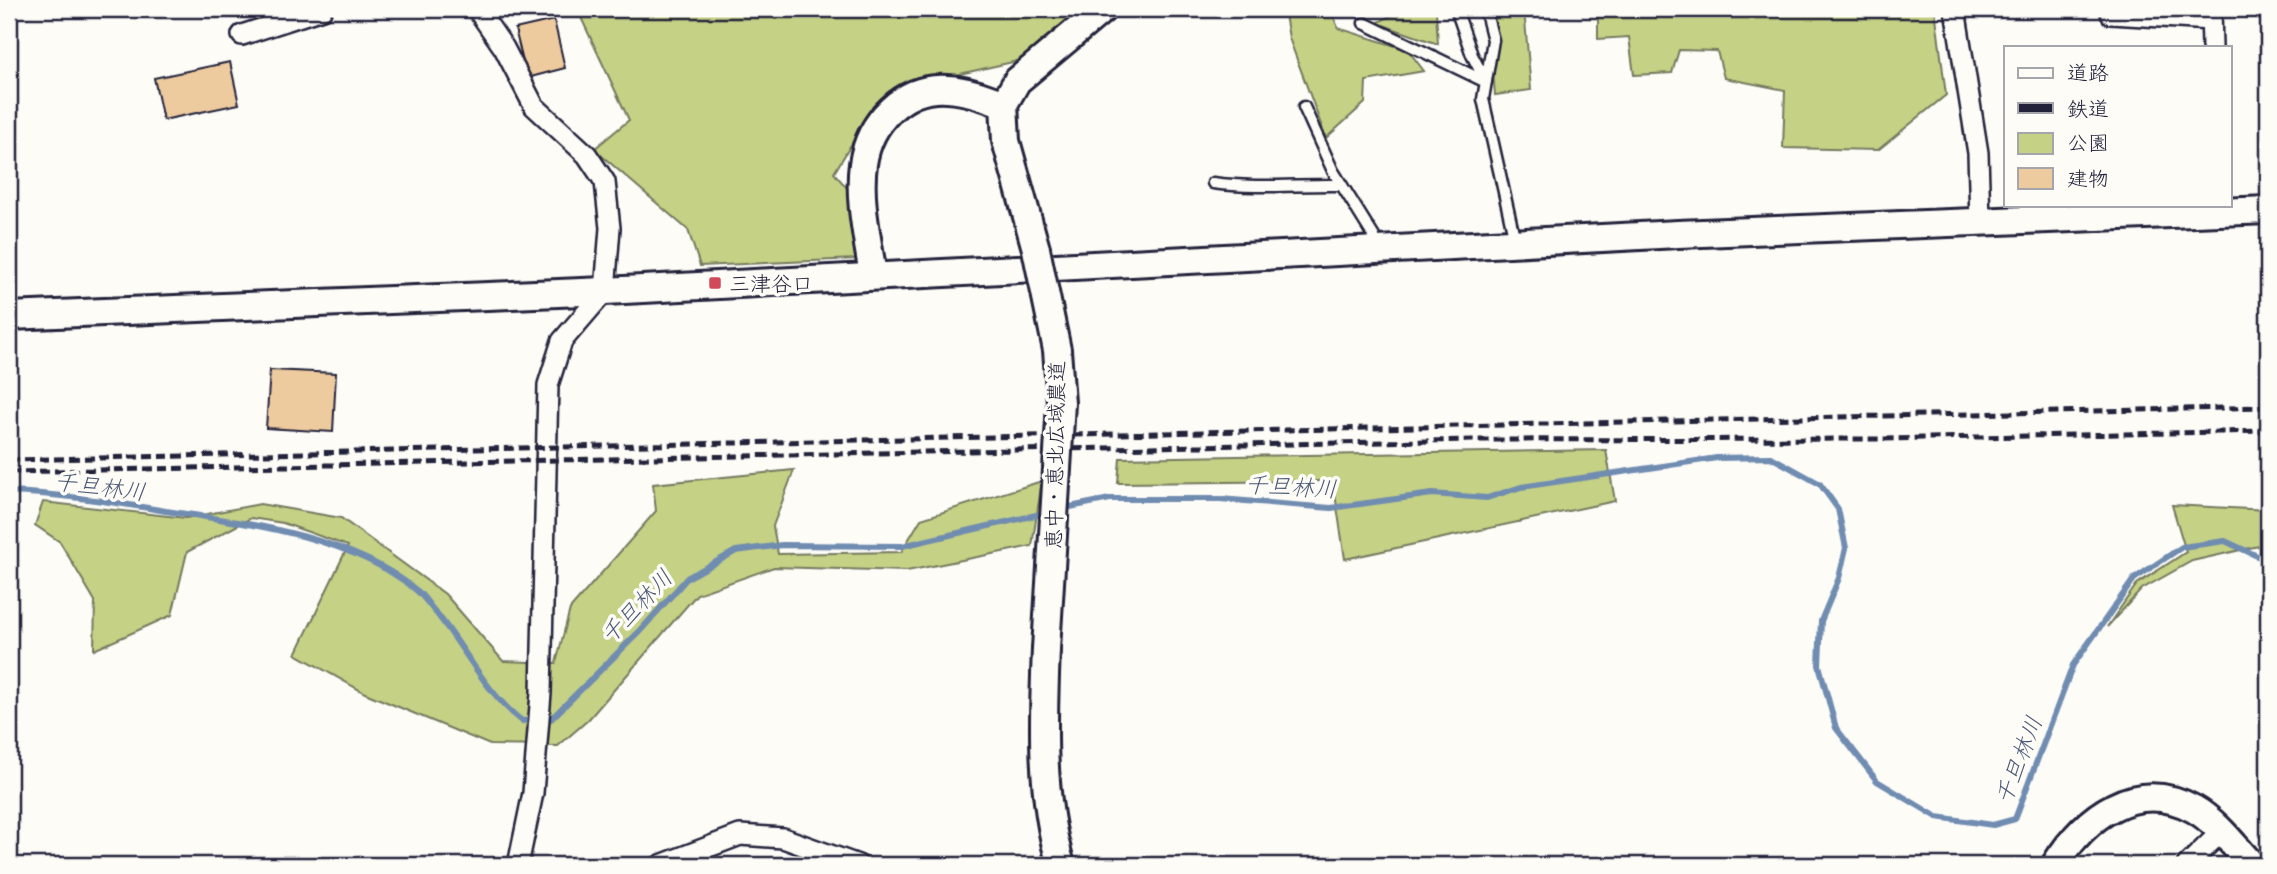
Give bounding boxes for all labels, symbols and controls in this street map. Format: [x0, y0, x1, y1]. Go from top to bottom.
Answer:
legend [2004, 46, 2232, 206]
text: 道路 [2067, 58, 2109, 87]
text: 鉄道 [2067, 94, 2109, 123]
text: 公園 [2067, 128, 2109, 157]
text: 建物 [2067, 164, 2109, 193]
place label: 三津谷口 [729, 269, 813, 298]
marker: 三津谷口 [707, 275, 723, 291]
street label: 恵中・恵北広域農道 [1039, 360, 1071, 550]
water label: 千旦林川 [52, 465, 148, 507]
water label: 千旦林川 [1244, 468, 1338, 504]
water label: 千旦林川 [593, 562, 679, 650]
water label: 千旦林川 [1987, 712, 2049, 808]

